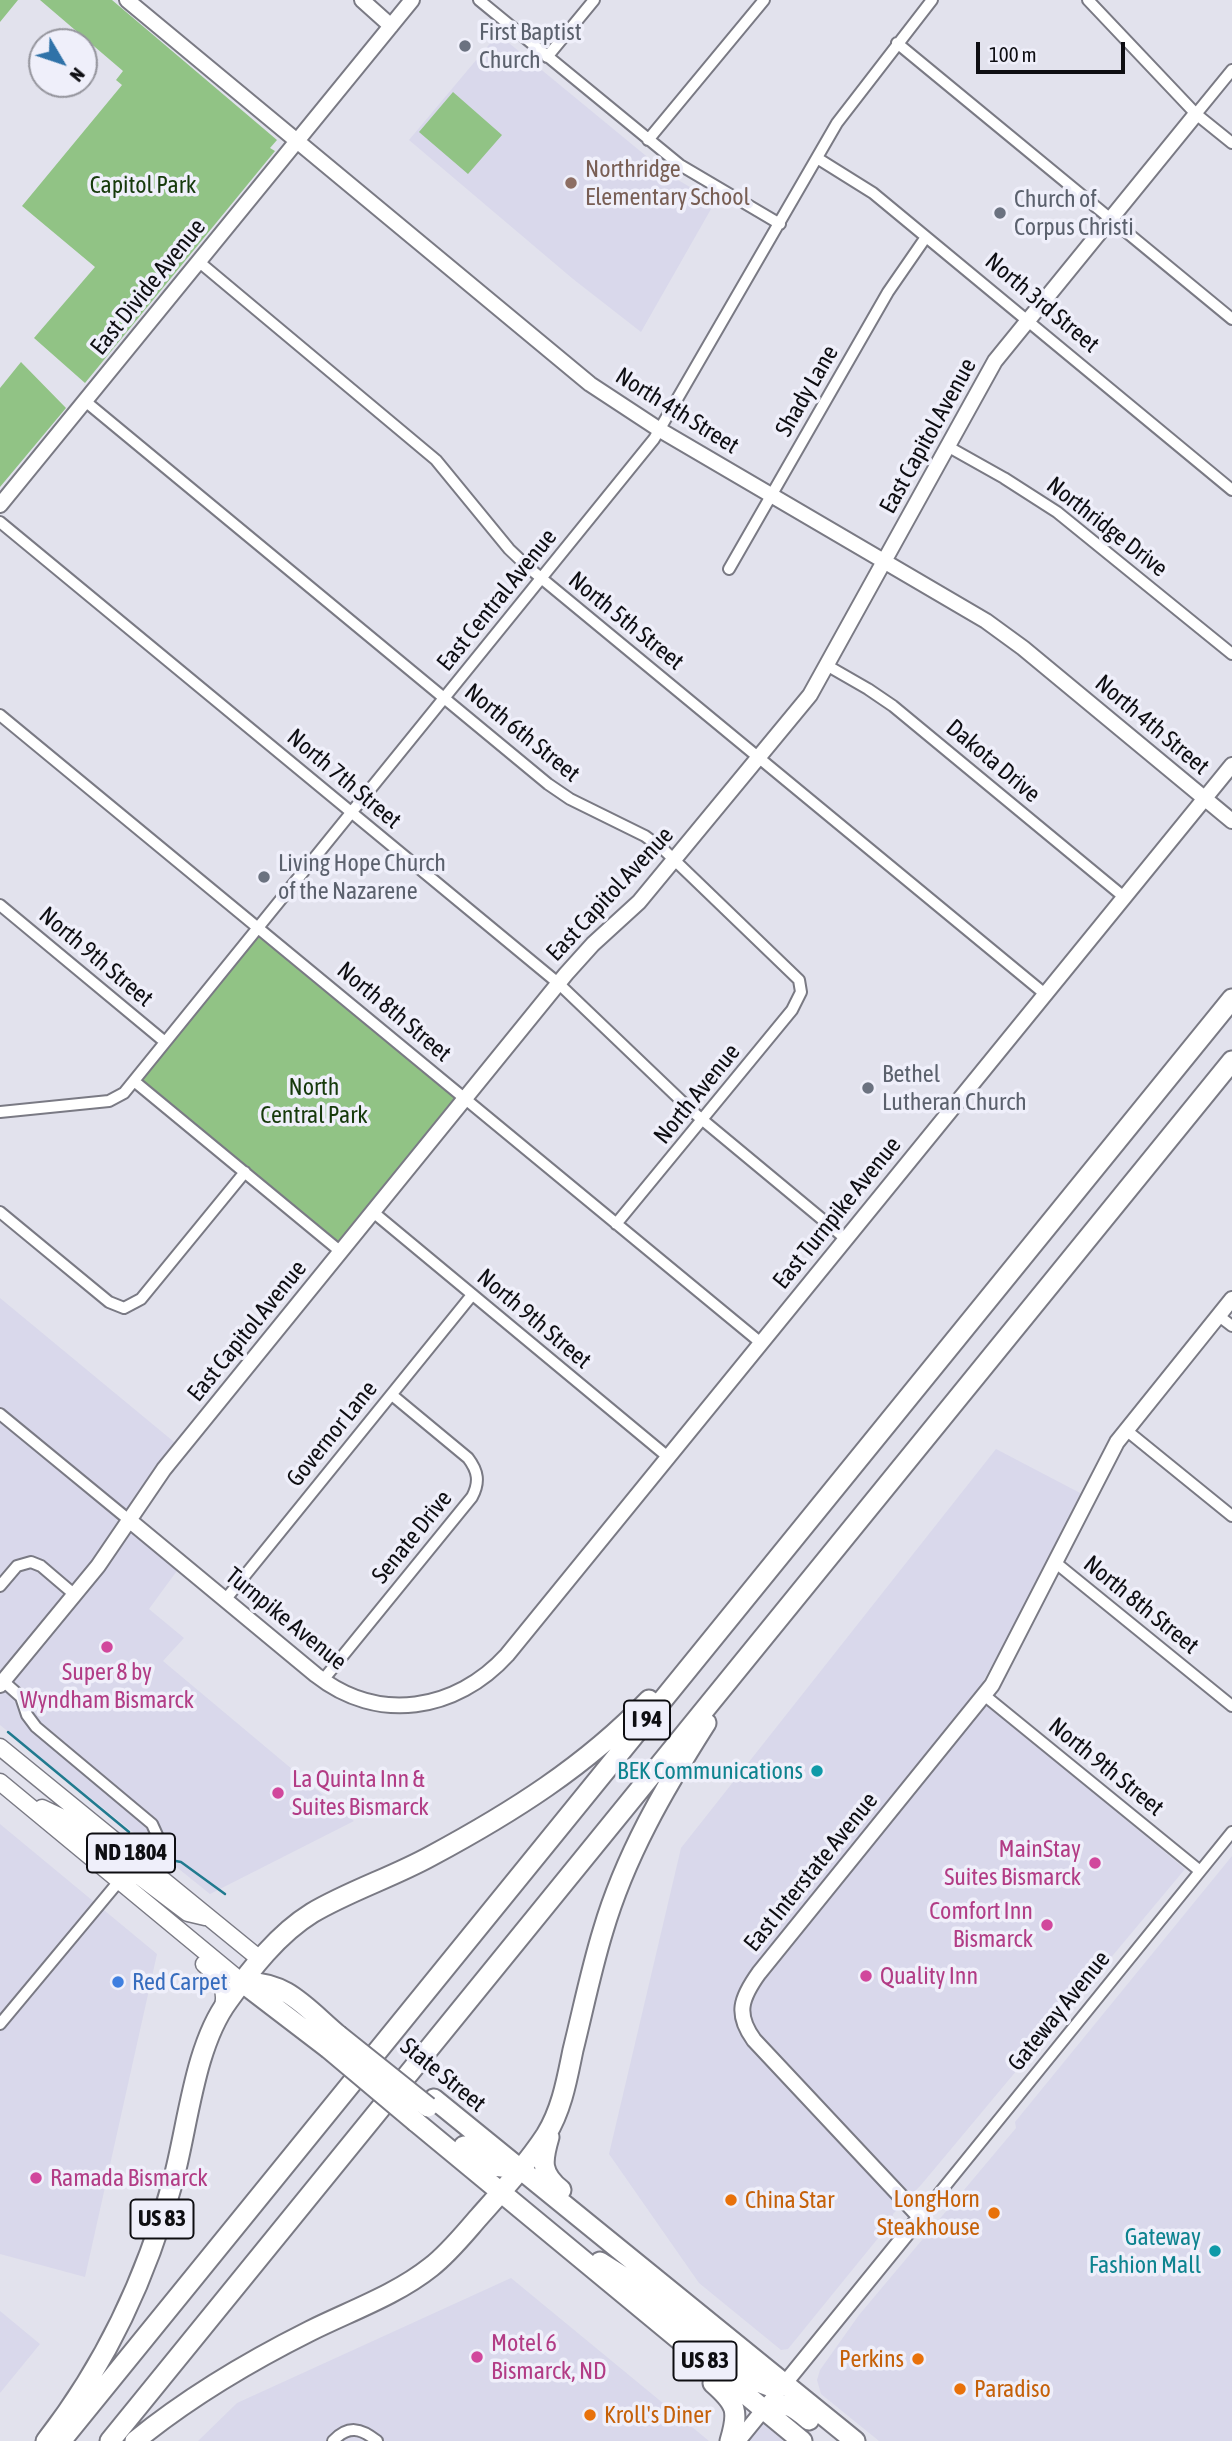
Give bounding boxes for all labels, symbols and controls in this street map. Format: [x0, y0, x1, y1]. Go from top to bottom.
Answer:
place label: First Baptist Church [479, 18, 582, 74]
north arrow [28, 28, 98, 98]
scale bar [980, 28, 1129, 72]
marker: First Baptist Church [457, 38, 473, 54]
text: 100 m [989, 42, 1037, 66]
text: N [66, 64, 90, 86]
place label: Northridge Elementary School [585, 155, 750, 211]
park label: Capitol Park [90, 171, 196, 199]
marker: Northridge Elementary School [563, 175, 579, 191]
place label: Church of Corpus Christi [1014, 185, 1134, 241]
marker: Church of Corpus Christi [992, 205, 1008, 221]
street label: East Divide Avenue [84, 213, 212, 361]
street label: North 3rd Street [979, 247, 1105, 359]
street label: Shady Lane [769, 340, 845, 442]
street label: East Capitol Avenue [873, 353, 983, 519]
street label: North 4th Street [610, 362, 744, 460]
street label: Northridge Drive [1041, 471, 1173, 583]
street label: East Central Avenue [431, 523, 563, 677]
street label: North 5th Street [563, 566, 689, 676]
street label: North 4th Street [1089, 669, 1215, 781]
street label: North 6th Street [459, 678, 585, 788]
street label: Dakota Drive [940, 713, 1046, 809]
street label: North 7th Street [281, 723, 407, 835]
street label: East Capitol Avenue [540, 821, 680, 967]
place label: Living Hope Church of the Nazarene [278, 849, 446, 905]
marker: Living Hope Church of the Nazarene [256, 869, 272, 885]
street label: North 9th Street [33, 901, 159, 1013]
street label: North 8th Street [331, 956, 457, 1068]
street label: North Avenue [648, 1038, 746, 1150]
place label: Bethel Lutheran Church [882, 1060, 1027, 1116]
park label: North Central Park [260, 1073, 368, 1129]
marker: Bethel Lutheran Church [860, 1080, 876, 1096]
street label: East Turnpike Avenue [767, 1131, 907, 1295]
street label: East Capitol Avenue [181, 1255, 313, 1407]
street label: North 9th Street [471, 1263, 597, 1375]
street label: Governor Lane [281, 1375, 383, 1493]
street label: Senate Drive [366, 1485, 458, 1589]
street label: North 8th Street [1078, 1550, 1204, 1660]
street label: Turnpike Avenue [220, 1561, 352, 1677]
marker: Super 8 by Wyndham Bismarck [99, 1639, 115, 1655]
place label: Super 8 by Wyndham Bismarck [20, 1658, 194, 1714]
road number: I 94 [624, 1700, 670, 1740]
street label: North 9th Street [1043, 1712, 1169, 1822]
place label: BEK Communications [617, 1757, 803, 1785]
marker: BEK Communications [809, 1763, 825, 1779]
place label: La Quinta Inn & Suites Bismarck [292, 1765, 429, 1821]
marker: La Quinta Inn & Suites Bismarck [270, 1785, 286, 1801]
street label: East Interstate Avenue [738, 1787, 884, 1957]
road number: ND 1804 [87, 1834, 175, 1872]
place label: MainStay Suites Bismarck [944, 1835, 1081, 1891]
marker: MainStay Suites Bismarck [1087, 1855, 1103, 1871]
place label: Comfort Inn Bismarck [929, 1897, 1033, 1953]
marker: Comfort Inn Bismarck [1039, 1917, 1055, 1933]
street label: Gateway Avenue [1002, 1945, 1116, 2077]
place label: Quality Inn [880, 1962, 978, 1990]
place label: Red Carpet [132, 1968, 228, 1996]
marker: Quality Inn [858, 1968, 874, 1984]
marker: Red Carpet [110, 1974, 126, 1990]
street label: State Street [394, 2032, 492, 2118]
place label: Ramada Bismarck [50, 2164, 208, 2192]
marker: Ramada Bismarck [28, 2170, 44, 2186]
place label: LongHorn Steakhouse [877, 2185, 980, 2241]
place label: China Star [745, 2186, 834, 2214]
marker: China Star [723, 2192, 739, 2208]
road number: US 83 [130, 2200, 194, 2238]
marker: LongHorn Steakhouse [986, 2205, 1002, 2221]
place label: Gateway Fashion Mall [1089, 2223, 1201, 2279]
marker: Gateway Fashion Mall [1207, 2243, 1223, 2259]
place label: Motel 6 Bismarck, ND [491, 2329, 606, 2385]
road number: US 83 [674, 2342, 736, 2380]
place label: Perkins [839, 2345, 904, 2373]
marker: Motel 6 Bismarck, ND [469, 2349, 485, 2365]
marker: Perkins [910, 2351, 926, 2367]
place label: Paradiso [974, 2375, 1051, 2403]
marker: Paradiso [952, 2381, 968, 2397]
place label: Kroll's Diner [604, 2401, 711, 2429]
marker: Kroll's Diner [582, 2407, 598, 2423]

